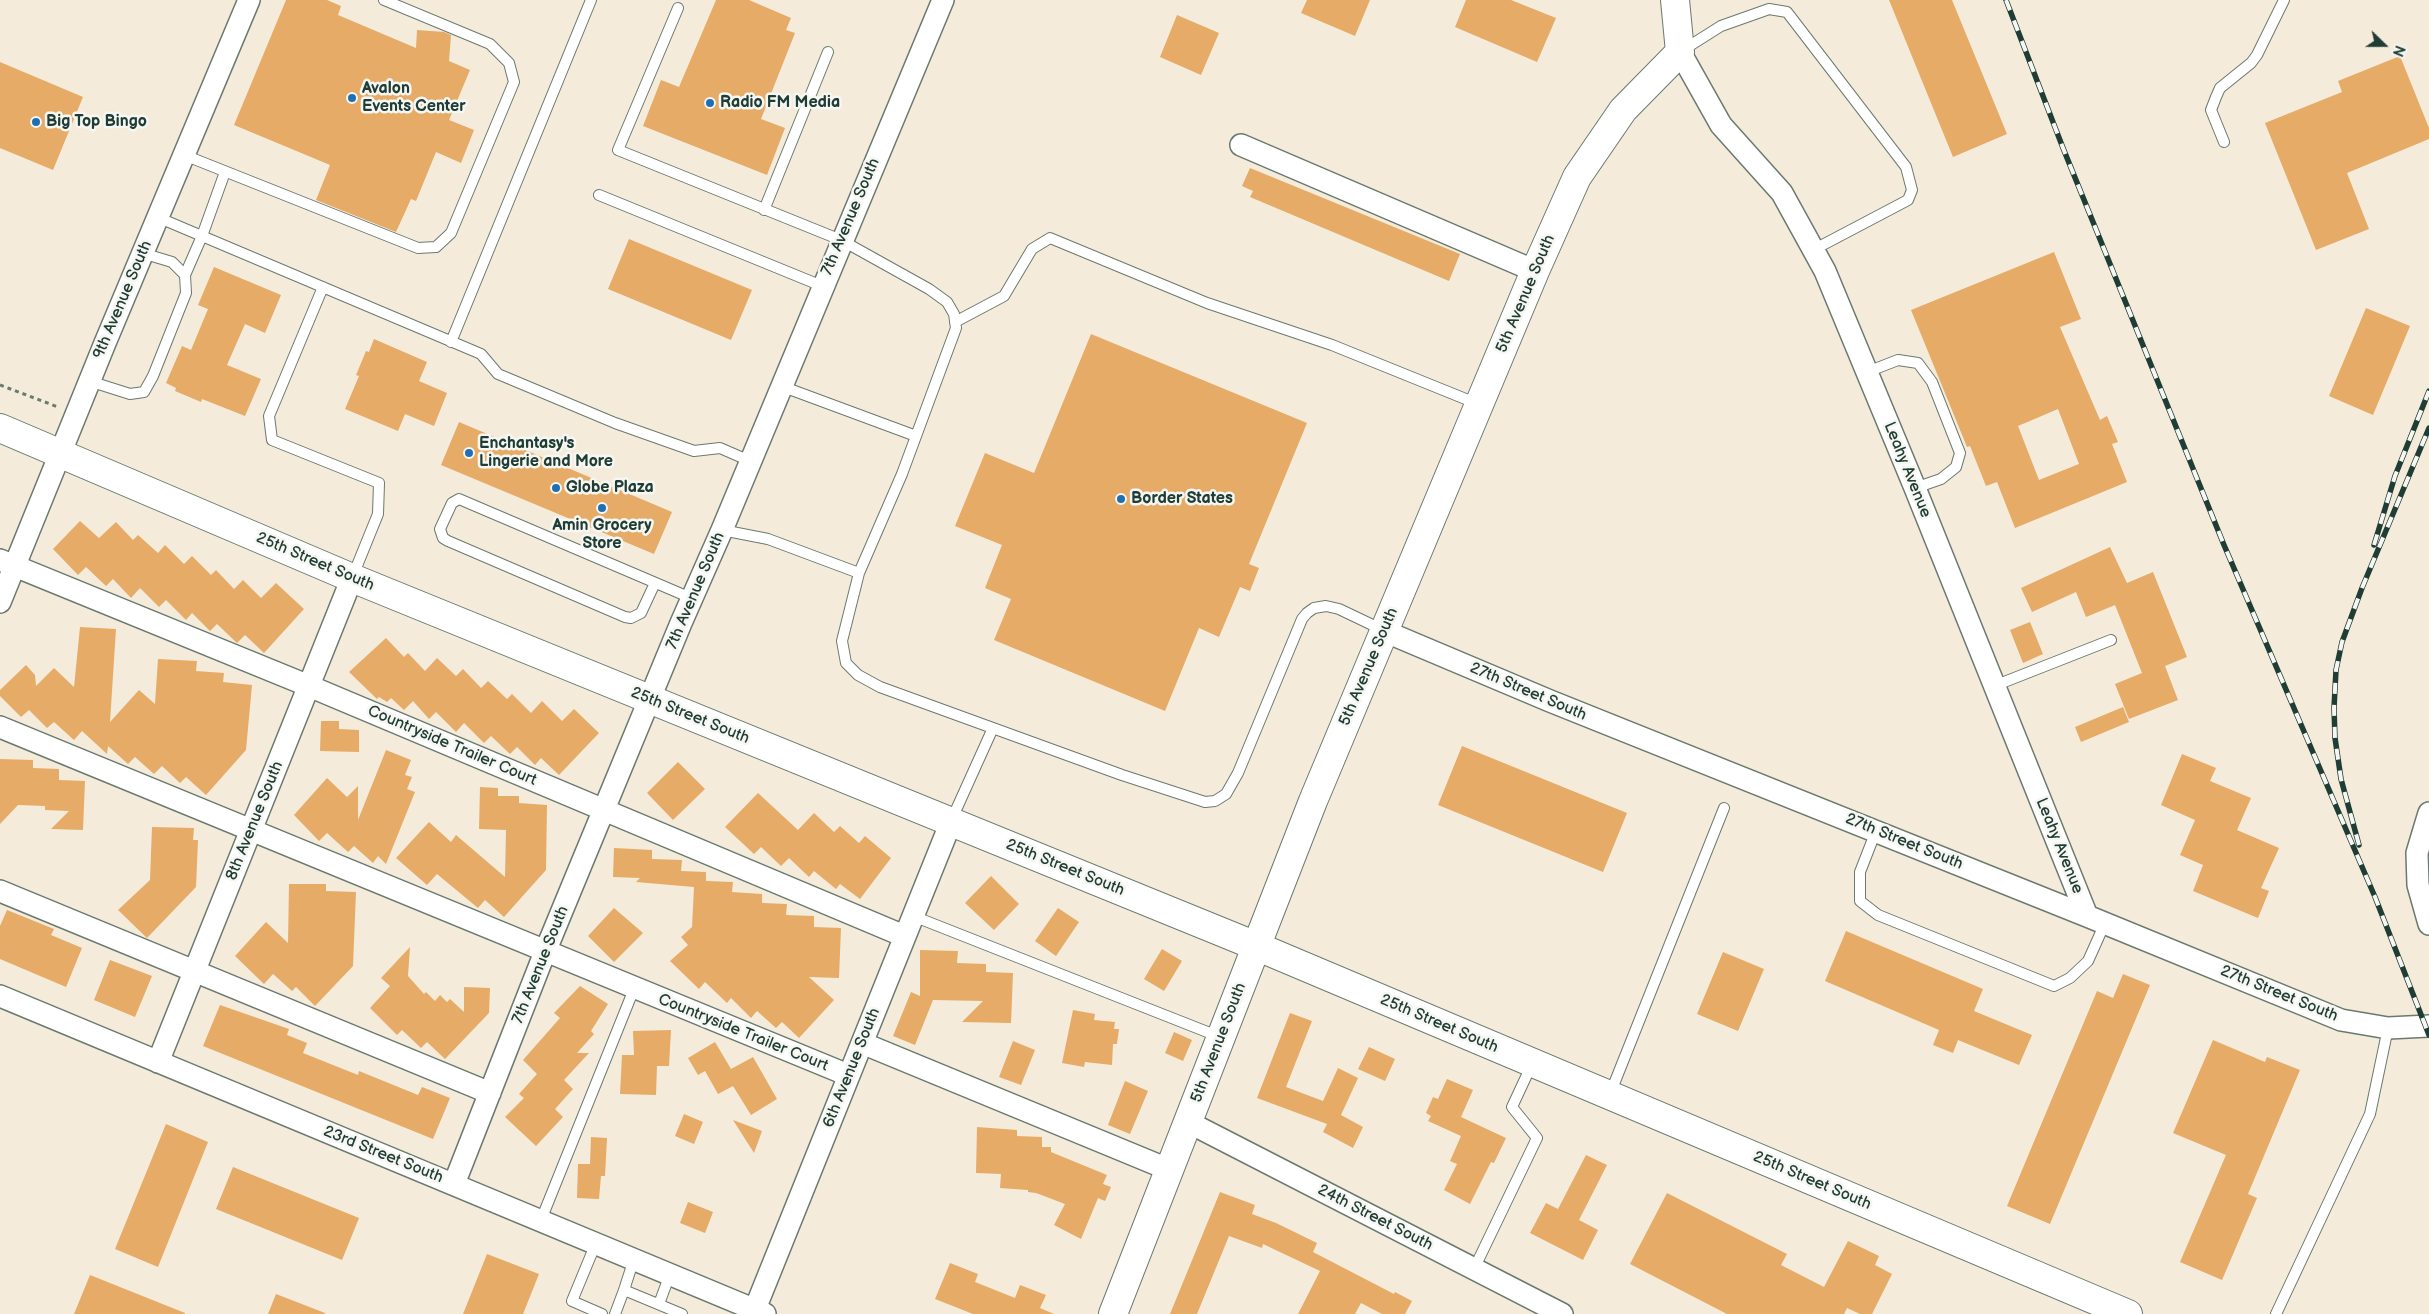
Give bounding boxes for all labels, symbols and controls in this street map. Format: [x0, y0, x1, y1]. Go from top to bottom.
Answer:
north arrow [2359, 20, 2409, 70]
text: N [2389, 43, 2408, 59]
place label: Avalon Events Center [362, 79, 466, 117]
marker: Avalon Events Center [346, 92, 358, 104]
place label: Radio FM Media [720, 93, 840, 113]
marker: Radio FM Media [704, 97, 716, 109]
place label: Big Top Bingo [46, 112, 147, 132]
marker: Big Top Bingo [30, 116, 42, 128]
street label: 7th Avenue South [818, 156, 884, 278]
street label: 5th Avenue South [1492, 232, 1560, 356]
street label: 9th Avenue South [89, 238, 157, 362]
street label: Leahy Avenue [1879, 419, 1935, 521]
place label: Enchantasy's Lingerie and More [479, 434, 613, 472]
marker: Enchantasy's Lingerie and More [463, 447, 475, 459]
place label: Globe Plaza [566, 478, 654, 498]
marker: Globe Plaza [550, 482, 562, 494]
place label: Border States [1131, 489, 1233, 509]
marker: Border States [1115, 493, 1127, 505]
marker: Amin Grocery Store [596, 502, 608, 514]
place label: Amin Grocery Store [552, 516, 652, 554]
street label: 25th Street South [253, 529, 377, 595]
street label: 7th Avenue South [663, 530, 729, 652]
street label: 5th Avenue South [1335, 605, 1403, 729]
street label: 27th Street South [1467, 659, 1589, 725]
street label: 25th Street South [628, 683, 752, 749]
street label: Countryside Trailer Court [365, 702, 539, 790]
street label: 8th Avenue South [222, 759, 288, 883]
street label: Leahy Avenue [2031, 795, 2087, 897]
street label: 27th Street South [1842, 810, 1966, 874]
street label: 25th Street South [1003, 835, 1127, 901]
street label: 7th Avenue South [509, 903, 573, 1027]
street label: 27th Street South [2217, 962, 2341, 1026]
street label: 5th Avenue South [1187, 980, 1251, 1106]
street label: Countryside Trailer Court [655, 990, 831, 1076]
street label: 25th Street South [1377, 991, 1501, 1057]
street label: 6th Avenue South [819, 1005, 885, 1131]
street label: 23rd Street South [320, 1122, 446, 1188]
street label: 25th Street South [1750, 1148, 1874, 1214]
street label: 24th Street South [1314, 1181, 1436, 1255]

